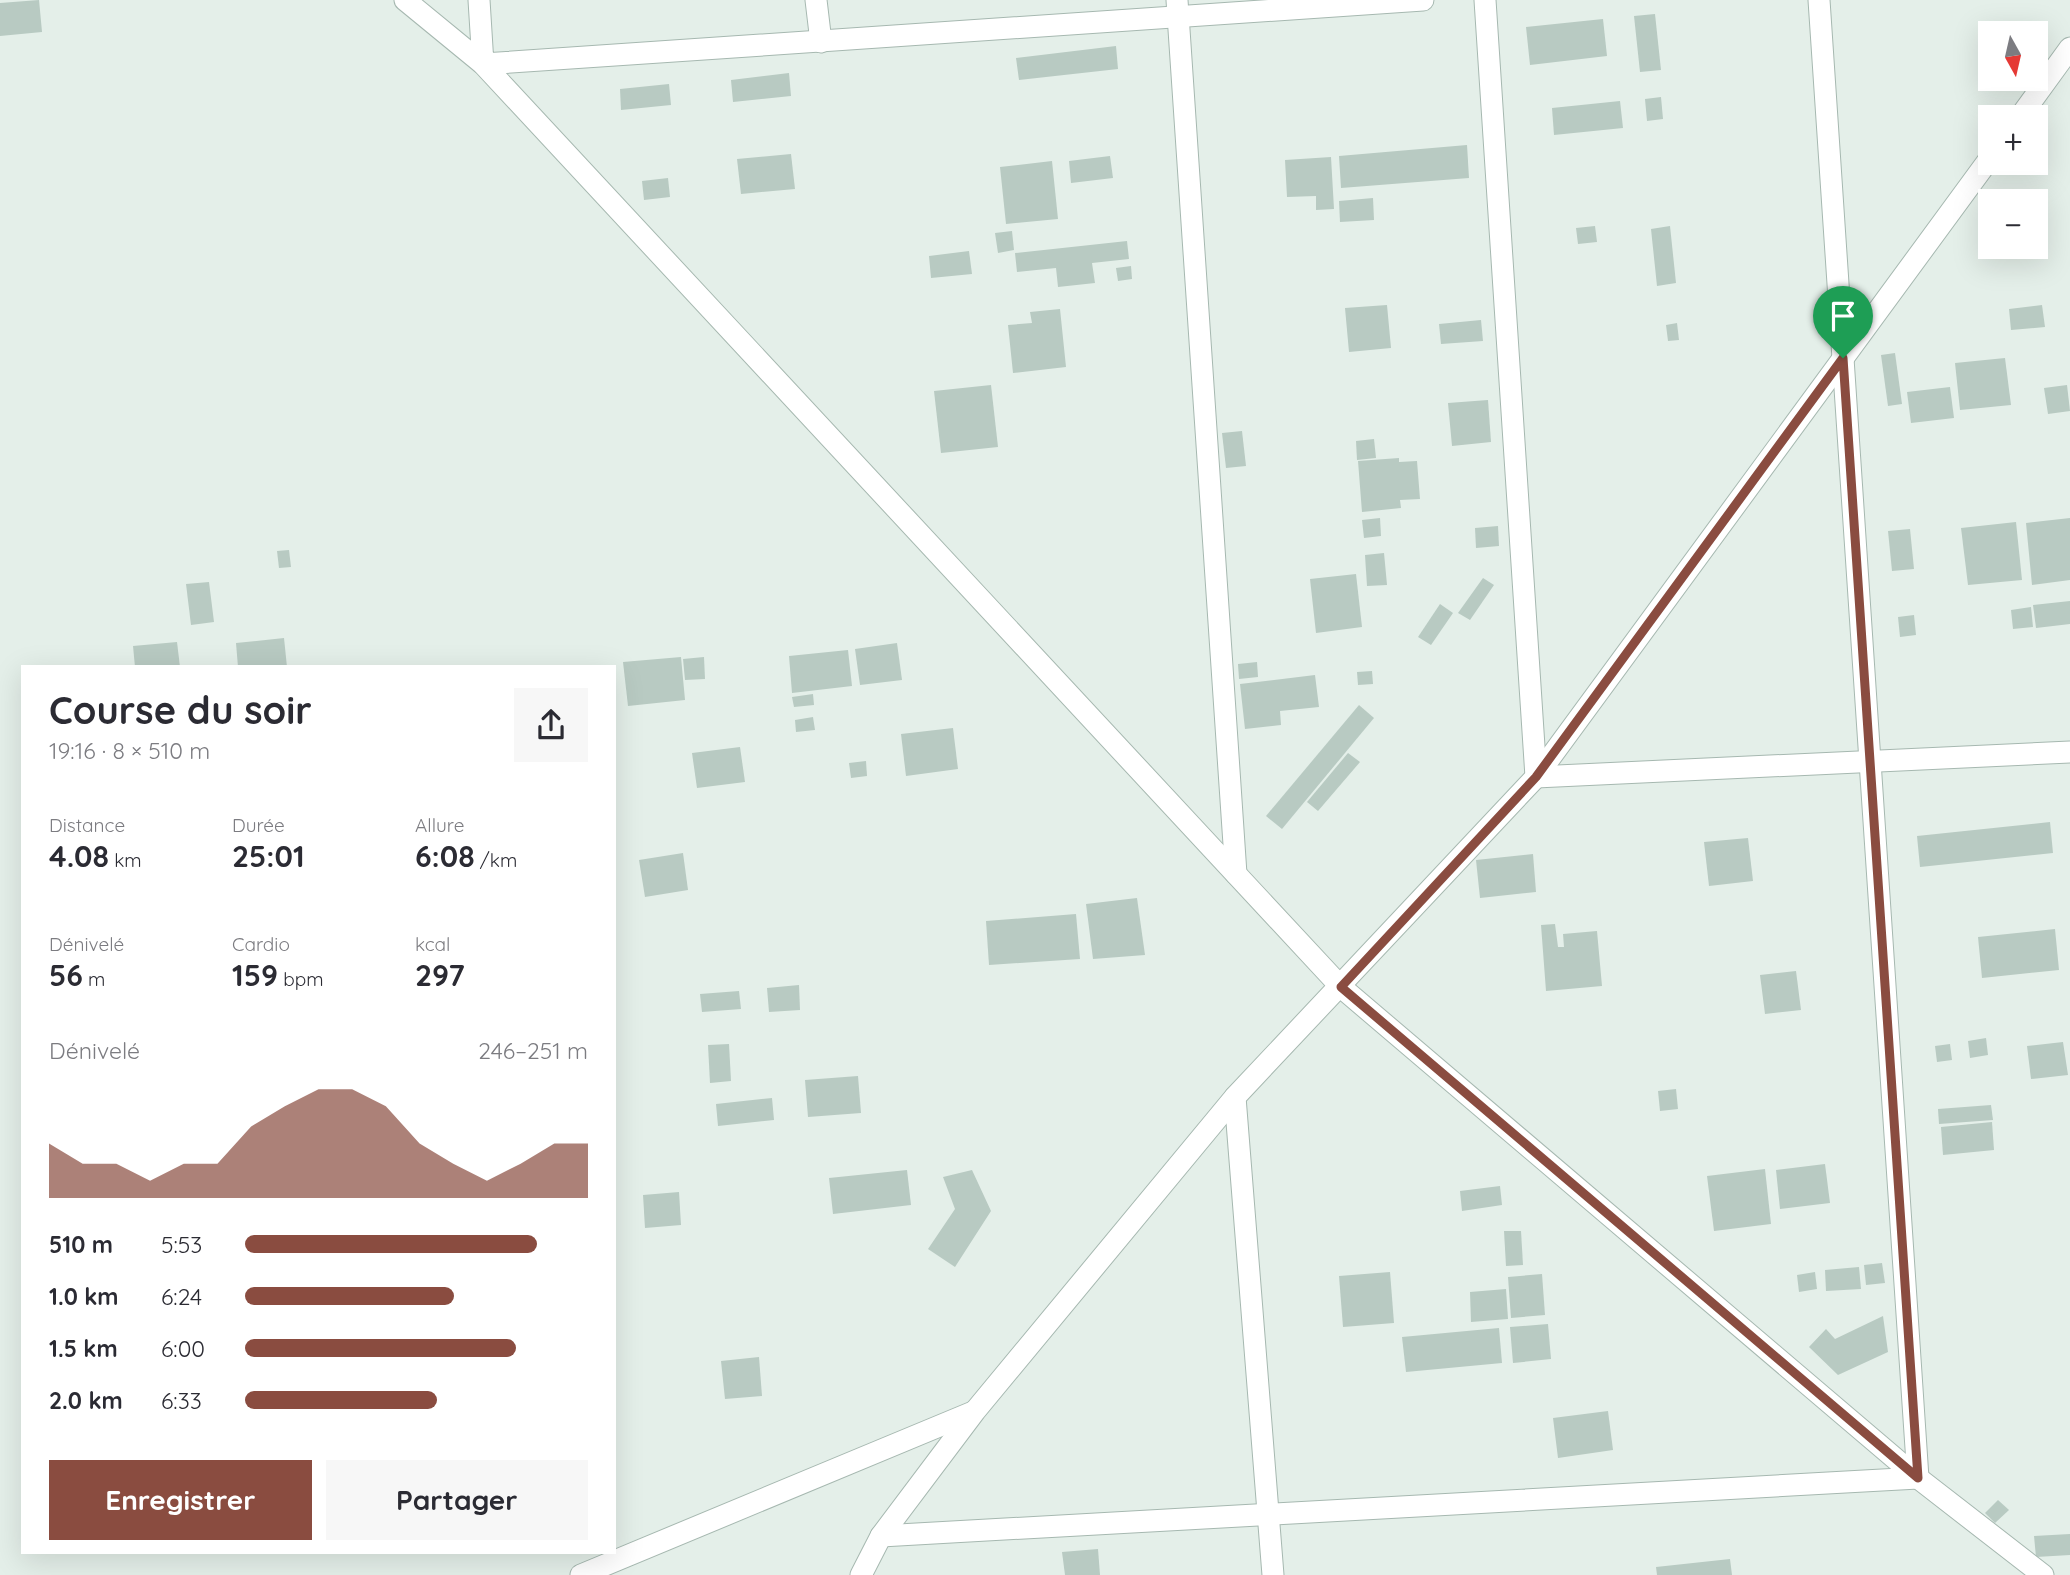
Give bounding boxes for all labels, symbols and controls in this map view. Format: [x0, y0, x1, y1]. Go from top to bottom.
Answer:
north arrow [1978, 21, 2048, 91]
map controls [1978, 21, 2048, 259]
button: + [1978, 105, 2048, 175]
button: − [1978, 189, 2048, 259]
pin [1813, 286, 1873, 358]
icon: arrive [1824, 297, 1862, 335]
text: Course du soir [49, 686, 312, 734]
button: share [514, 688, 588, 762]
text: 19:16 · 8 × 510 m [49, 736, 210, 765]
text: Distance [49, 813, 125, 837]
text: Durée [232, 813, 285, 837]
text: Allure [415, 813, 464, 837]
text: 4.08 [49, 837, 109, 875]
text: 25:01 [232, 837, 305, 875]
text: 6:08 [415, 837, 475, 875]
text: km [109, 848, 142, 872]
text: /km [475, 848, 517, 872]
text: Dénivelé [49, 932, 124, 956]
text: Cardio [232, 932, 290, 956]
text: kcal [415, 932, 450, 956]
text: 56 [49, 956, 83, 994]
text: 159 [232, 956, 278, 994]
text: 297 [415, 956, 465, 994]
text: m [83, 967, 105, 991]
text: bpm [278, 967, 324, 991]
text: Dénivelé [49, 1036, 140, 1065]
text: 246–251 m [478, 1036, 588, 1065]
text: 510 m [49, 1230, 113, 1259]
text: 5:53 [161, 1230, 202, 1259]
text: 1.0 km [49, 1282, 119, 1311]
text: 6:24 [161, 1282, 202, 1311]
text: 1.5 km [49, 1334, 118, 1363]
text: 6:00 [161, 1334, 205, 1363]
text: 2.0 km [49, 1386, 123, 1415]
text: 6:33 [161, 1386, 202, 1415]
button: Enregistrer [49, 1460, 312, 1540]
button: Partager [326, 1460, 588, 1540]

